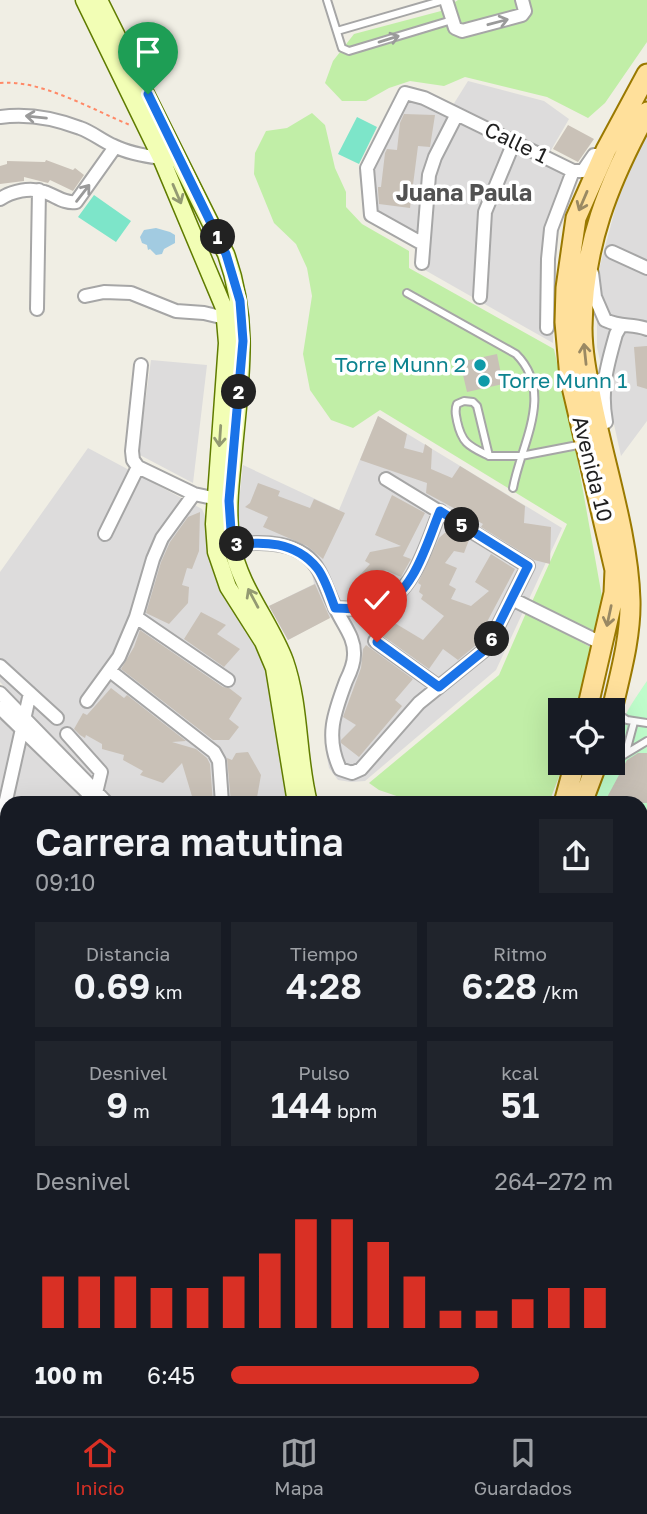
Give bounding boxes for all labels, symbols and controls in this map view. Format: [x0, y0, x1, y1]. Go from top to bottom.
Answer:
one-way arrow [486, 15, 509, 28]
pin [118, 22, 178, 94]
one-way arrow [377, 32, 399, 45]
icon: arrive [129, 33, 167, 71]
one-way arrow [25, 110, 48, 123]
street label: Calle 1 [481, 116, 552, 168]
district label: Juana Paula [396, 178, 532, 206]
one-way arrow [171, 183, 184, 204]
one-way arrow [76, 184, 91, 202]
one-way arrow [576, 190, 589, 211]
pin: 1 [200, 219, 235, 254]
text: 1 [213, 225, 222, 248]
one-way arrow [578, 343, 591, 366]
place label: Torre Munn 2 [335, 351, 466, 377]
marker: Torre Munn 2 [472, 357, 488, 373]
place label: Torre Munn 1 [498, 367, 627, 393]
marker: Torre Munn 1 [476, 373, 492, 389]
pin: 2 [222, 374, 256, 410]
text: 2 [233, 380, 244, 403]
street label: Avenida 10 [567, 413, 619, 524]
one-way arrow [213, 424, 226, 447]
pin: 5 [444, 508, 480, 542]
text: 5 [456, 513, 467, 536]
pin: 3 [219, 526, 254, 562]
text: 3 [231, 532, 242, 555]
pin [347, 570, 407, 642]
icon: check [358, 581, 396, 619]
one-way arrow [245, 588, 259, 609]
one-way arrow [602, 604, 615, 627]
pin: 6 [475, 622, 510, 656]
text: 6 [485, 627, 498, 650]
map controls [548, 698, 625, 775]
button: locate [548, 698, 625, 775]
text: Carrera matutina [35, 819, 344, 864]
button: share [539, 819, 613, 893]
text: 09:10 [35, 868, 96, 896]
text: Distancia [86, 942, 170, 965]
text: Tiempo [290, 942, 358, 965]
text: Ritmo [493, 942, 547, 965]
text: 0.69 [73, 965, 150, 1007]
text: 4:28 [286, 965, 362, 1007]
text: 6:28 [461, 965, 537, 1007]
text: km [150, 980, 183, 1003]
text: /km [537, 980, 579, 1003]
text: Desnivel [89, 1061, 167, 1084]
text: Pulso [298, 1061, 350, 1084]
text: kcal [501, 1061, 539, 1084]
text: 9 [106, 1084, 128, 1126]
text: 144 [271, 1084, 332, 1126]
text: 51 [501, 1084, 539, 1126]
text: m [128, 1099, 150, 1122]
text: bpm [332, 1099, 377, 1122]
text: Desnivel [35, 1167, 130, 1195]
text: 264–272 m [495, 1167, 613, 1195]
text: 100 m [35, 1361, 103, 1389]
text: 6:45 [147, 1361, 195, 1389]
tab: Inicio [75, 1434, 125, 1499]
tab: Mapa [274, 1434, 324, 1499]
tab: Guardados [474, 1434, 572, 1499]

